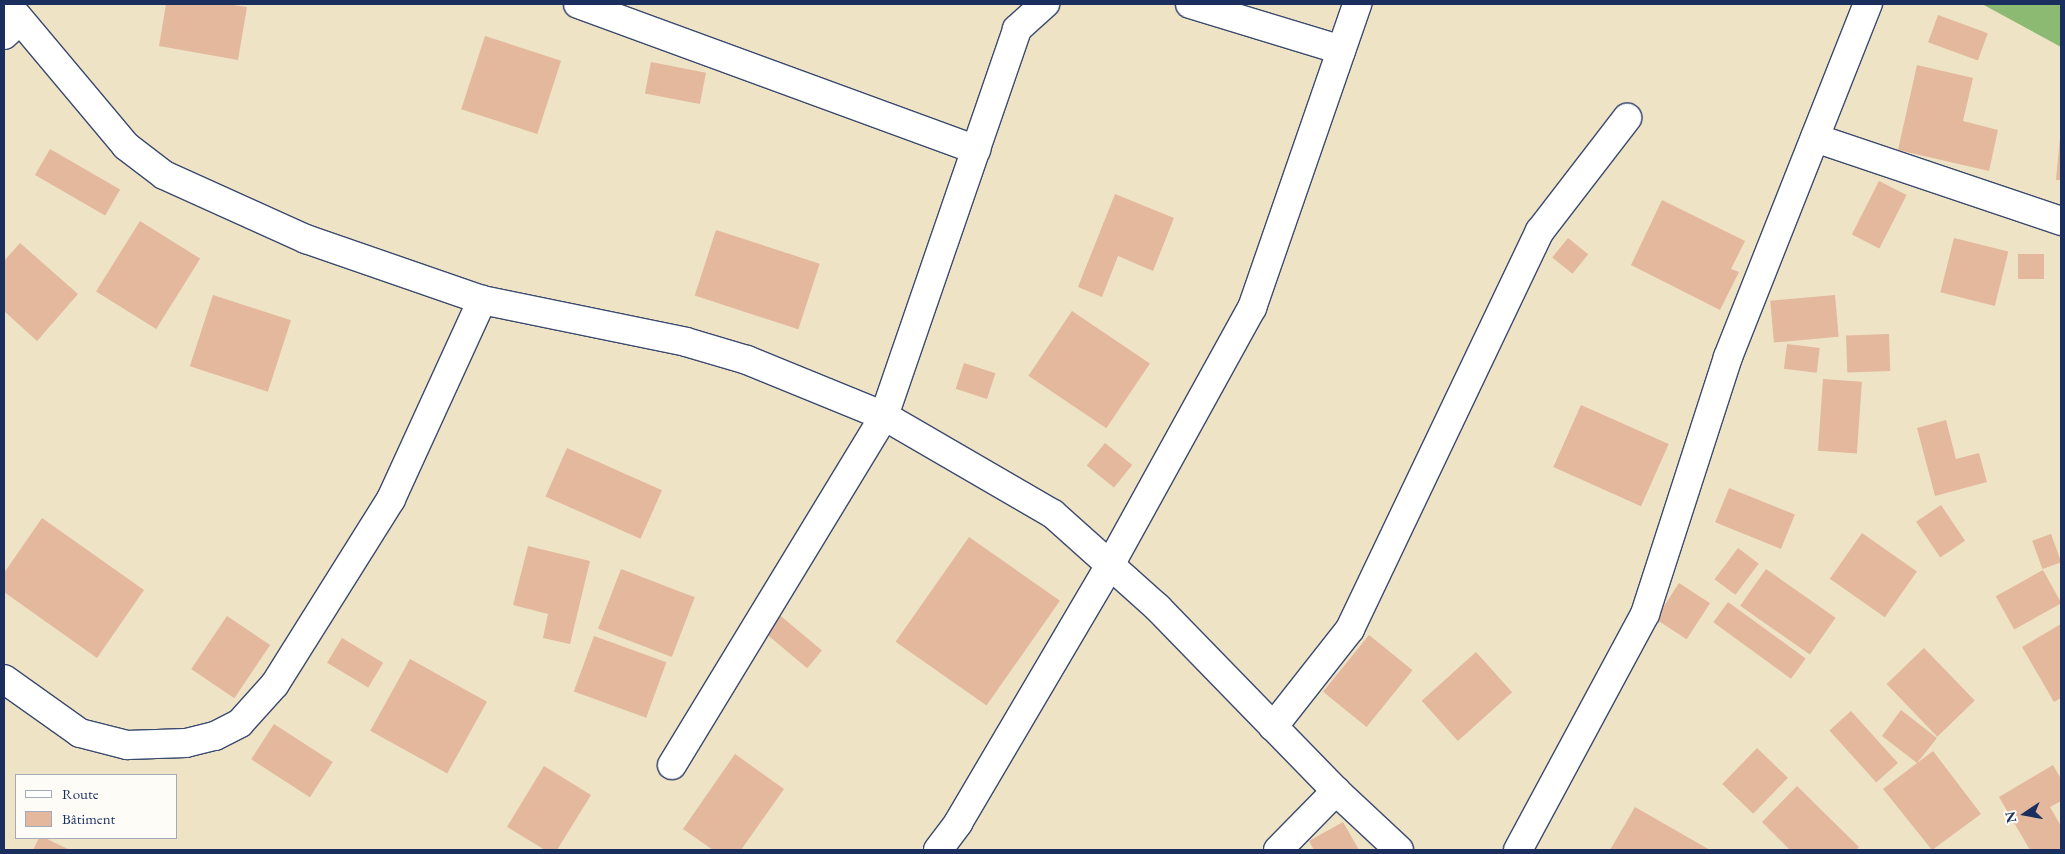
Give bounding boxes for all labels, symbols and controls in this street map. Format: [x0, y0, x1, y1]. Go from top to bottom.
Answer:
legend [15, 774, 178, 839]
text: Route [62, 784, 99, 803]
north arrow [2000, 789, 2050, 839]
text: Bâtiment [62, 809, 115, 828]
text: N [2000, 810, 2020, 825]

